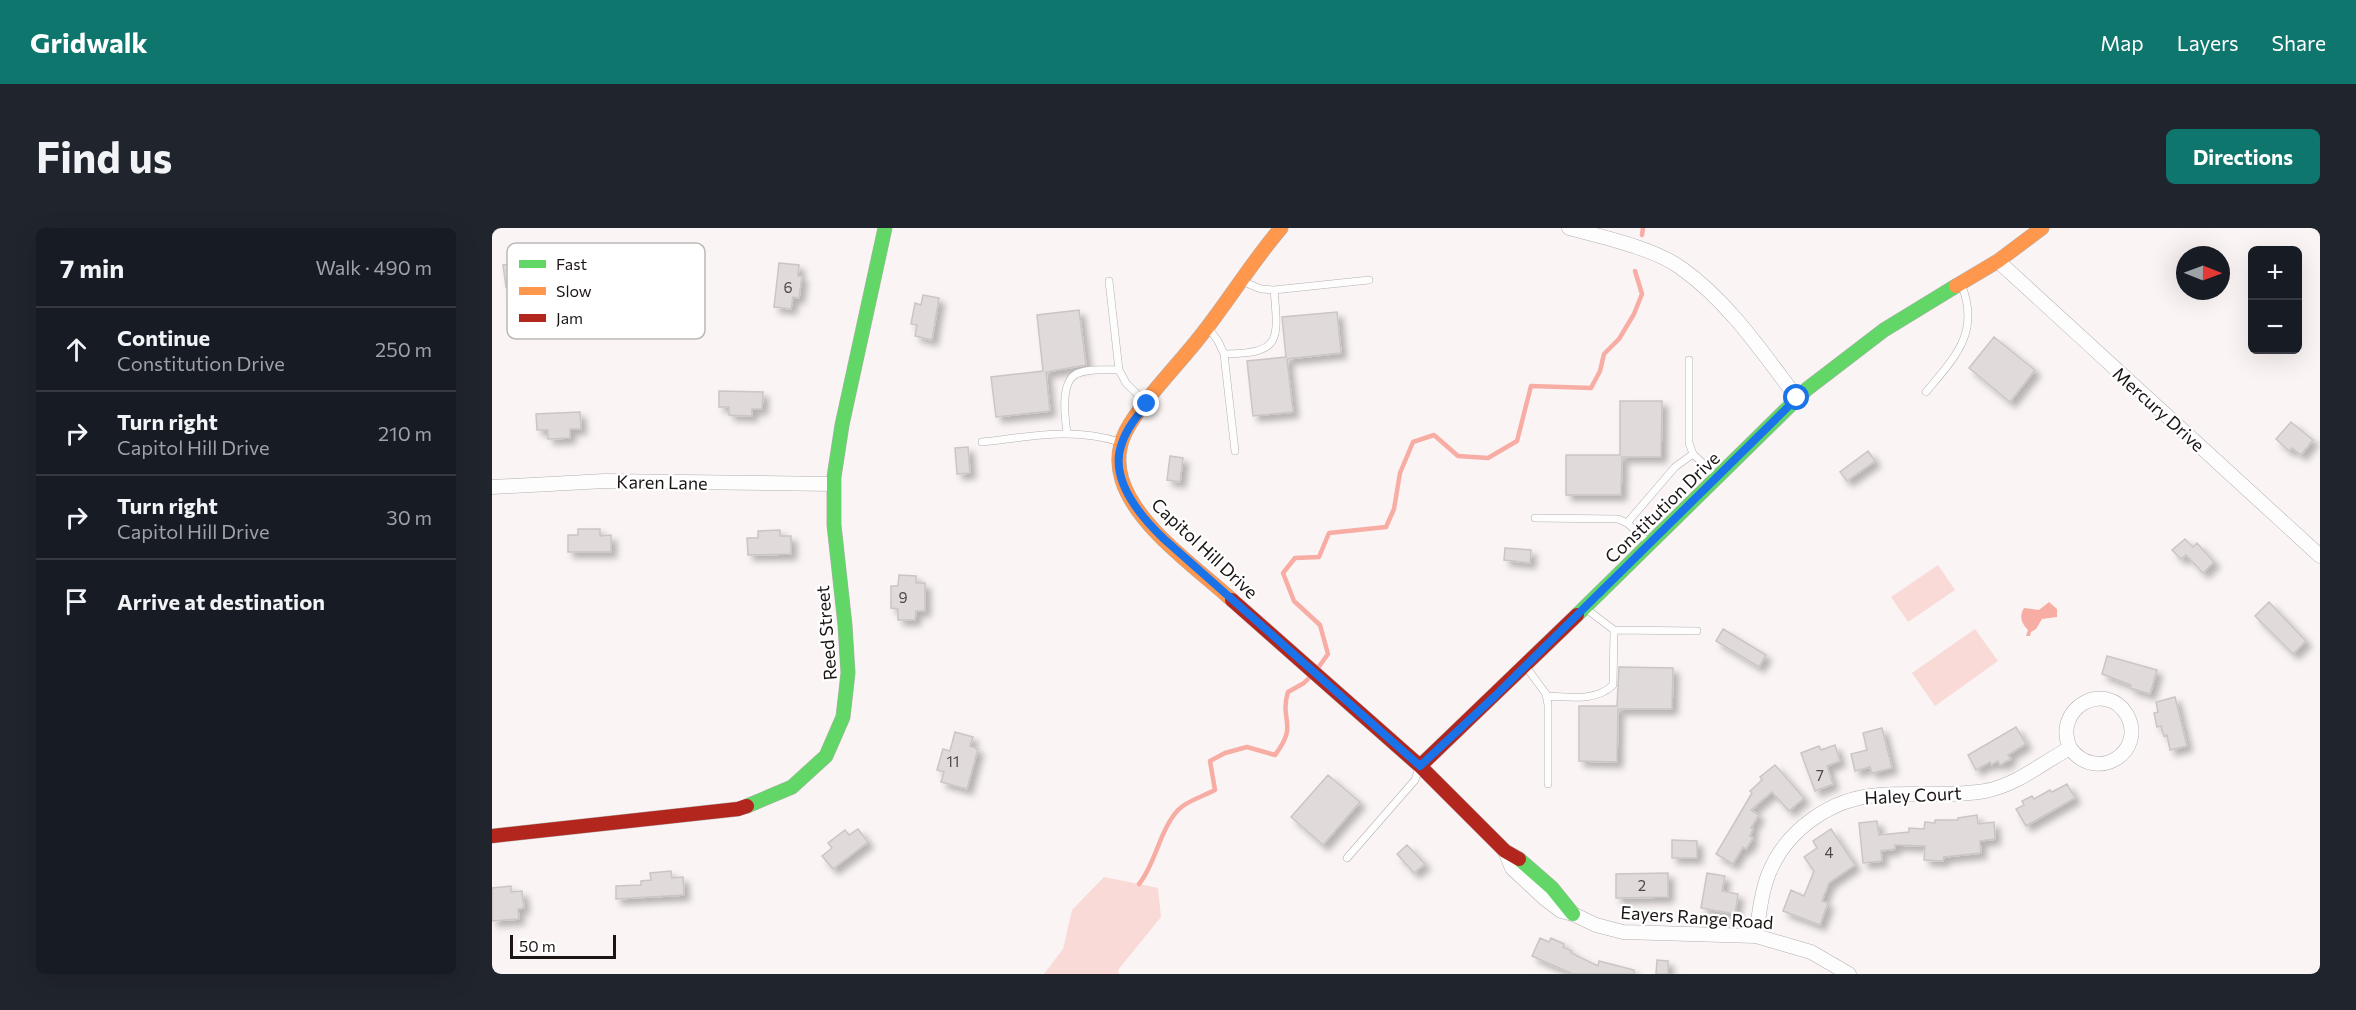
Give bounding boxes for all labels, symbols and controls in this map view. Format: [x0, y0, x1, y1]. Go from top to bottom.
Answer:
text: Gridwalk [30, 25, 148, 59]
text: Map [2100, 30, 2144, 55]
text: Layers [2177, 30, 2239, 55]
text: Share [2272, 30, 2326, 55]
button: Directions [2166, 129, 2320, 184]
text: Find us [36, 130, 172, 182]
legend [507, 243, 705, 339]
north arrow [2176, 246, 2230, 300]
map controls [2248, 246, 2302, 354]
button: + [2248, 246, 2302, 300]
text: 7 min [60, 252, 124, 283]
text: Fast [556, 254, 587, 273]
text: Walk · 490 m [315, 255, 432, 279]
house number: 6 [783, 278, 793, 296]
text: Slow [556, 281, 592, 300]
button: − [2248, 300, 2302, 354]
text: Jam [556, 308, 583, 327]
text: Continue [117, 324, 210, 351]
icon: ahead [60, 333, 93, 366]
text: 250 m [375, 337, 432, 361]
text: Constitution Drive [117, 351, 285, 375]
street label: Mercury Drive [2109, 362, 2209, 456]
route start [1783, 384, 1809, 410]
route end [1133, 390, 1159, 416]
text: Turn right [117, 408, 218, 435]
icon: right [60, 417, 93, 450]
text: 210 m [378, 421, 432, 445]
text: Capitol Hill Drive [117, 435, 269, 459]
street label: Constitution Drive [1600, 447, 1724, 567]
street label: Karen Lane [616, 470, 708, 494]
text: Turn right [117, 492, 218, 519]
street label: Capitol Hill Drive [1147, 493, 1263, 603]
icon: right [60, 501, 93, 534]
text: 30 m [386, 505, 432, 529]
text: Capitol Hill Drive [117, 519, 269, 543]
icon: arrive [60, 585, 93, 618]
street label: Reed Street [811, 585, 841, 681]
text: Arrive at destination [117, 588, 325, 615]
house number: 9 [898, 588, 908, 606]
house number: 11 [947, 752, 959, 770]
house number: 7 [1816, 766, 1824, 784]
street label: Haley Court [1864, 781, 1962, 809]
house number: 4 [1825, 843, 1834, 861]
house number: 2 [1638, 876, 1646, 894]
street label: Eayers Range Road [1620, 901, 1774, 933]
scale bar [510, 932, 616, 960]
text: 50 m [519, 936, 556, 955]

